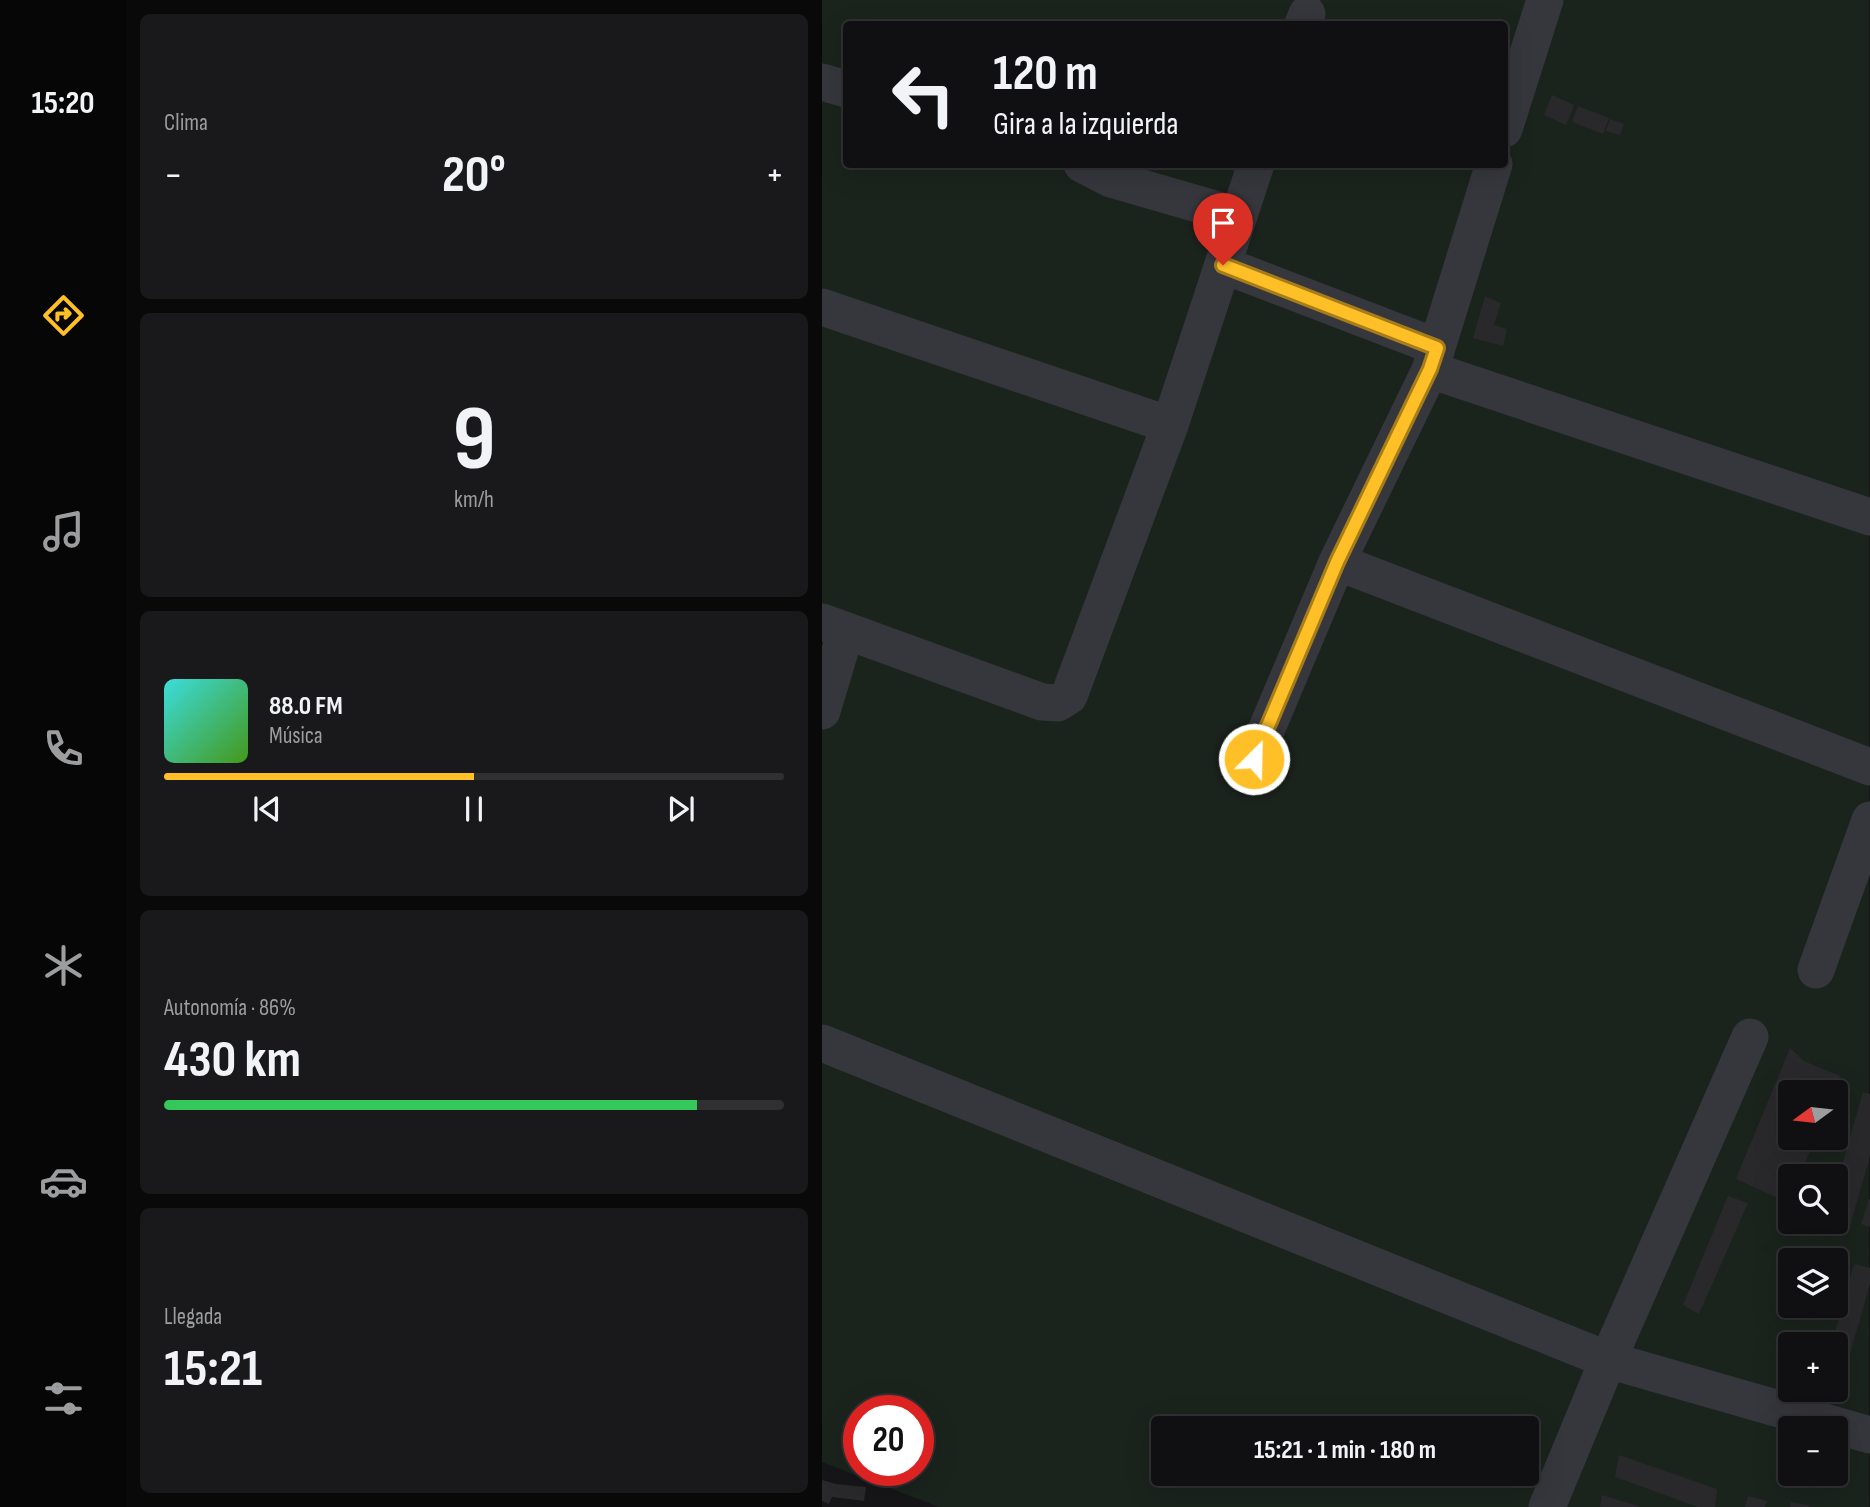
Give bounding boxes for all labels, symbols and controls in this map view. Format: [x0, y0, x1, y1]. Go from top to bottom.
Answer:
text: 120 m [993, 45, 1098, 104]
icon: left [878, 49, 969, 140]
text: 15:20 [31, 84, 95, 123]
text: Gira a la izquierda [993, 105, 1179, 144]
text: Clima [164, 109, 208, 137]
text: 20° [442, 144, 506, 207]
text: − [164, 153, 183, 198]
text: + [765, 153, 784, 198]
pin [1193, 193, 1253, 265]
icon: arrive [1204, 204, 1242, 242]
icon: directions [39, 291, 88, 340]
text: 9 [452, 386, 496, 495]
text: km/h [454, 486, 494, 514]
icon: music [39, 507, 88, 556]
text: 88.0 FM [269, 691, 343, 722]
text: Música [269, 722, 323, 750]
position arrow [1217, 722, 1291, 796]
icon: phone [39, 724, 88, 773]
icon: previous [248, 790, 286, 828]
icon: pause [455, 790, 493, 828]
icon: next [662, 790, 700, 828]
icon: climate [39, 941, 88, 990]
text: Autonomía · 86% [164, 994, 296, 1022]
text: 430 km [164, 1029, 301, 1092]
north arrow [1778, 1080, 1848, 1150]
map controls [1778, 1080, 1848, 1486]
icon: car [39, 1157, 88, 1206]
button: search [1778, 1164, 1848, 1234]
button: layers [1778, 1248, 1848, 1318]
text: Llegada [164, 1303, 222, 1331]
button: + [1778, 1332, 1848, 1402]
text: 15:21 [164, 1338, 262, 1401]
icon: filters [39, 1374, 88, 1423]
speed limit sign: 20 [843, 1395, 934, 1486]
button: − [1778, 1416, 1848, 1486]
text: 15:21 · 1 min · 180 m [1254, 1435, 1436, 1466]

